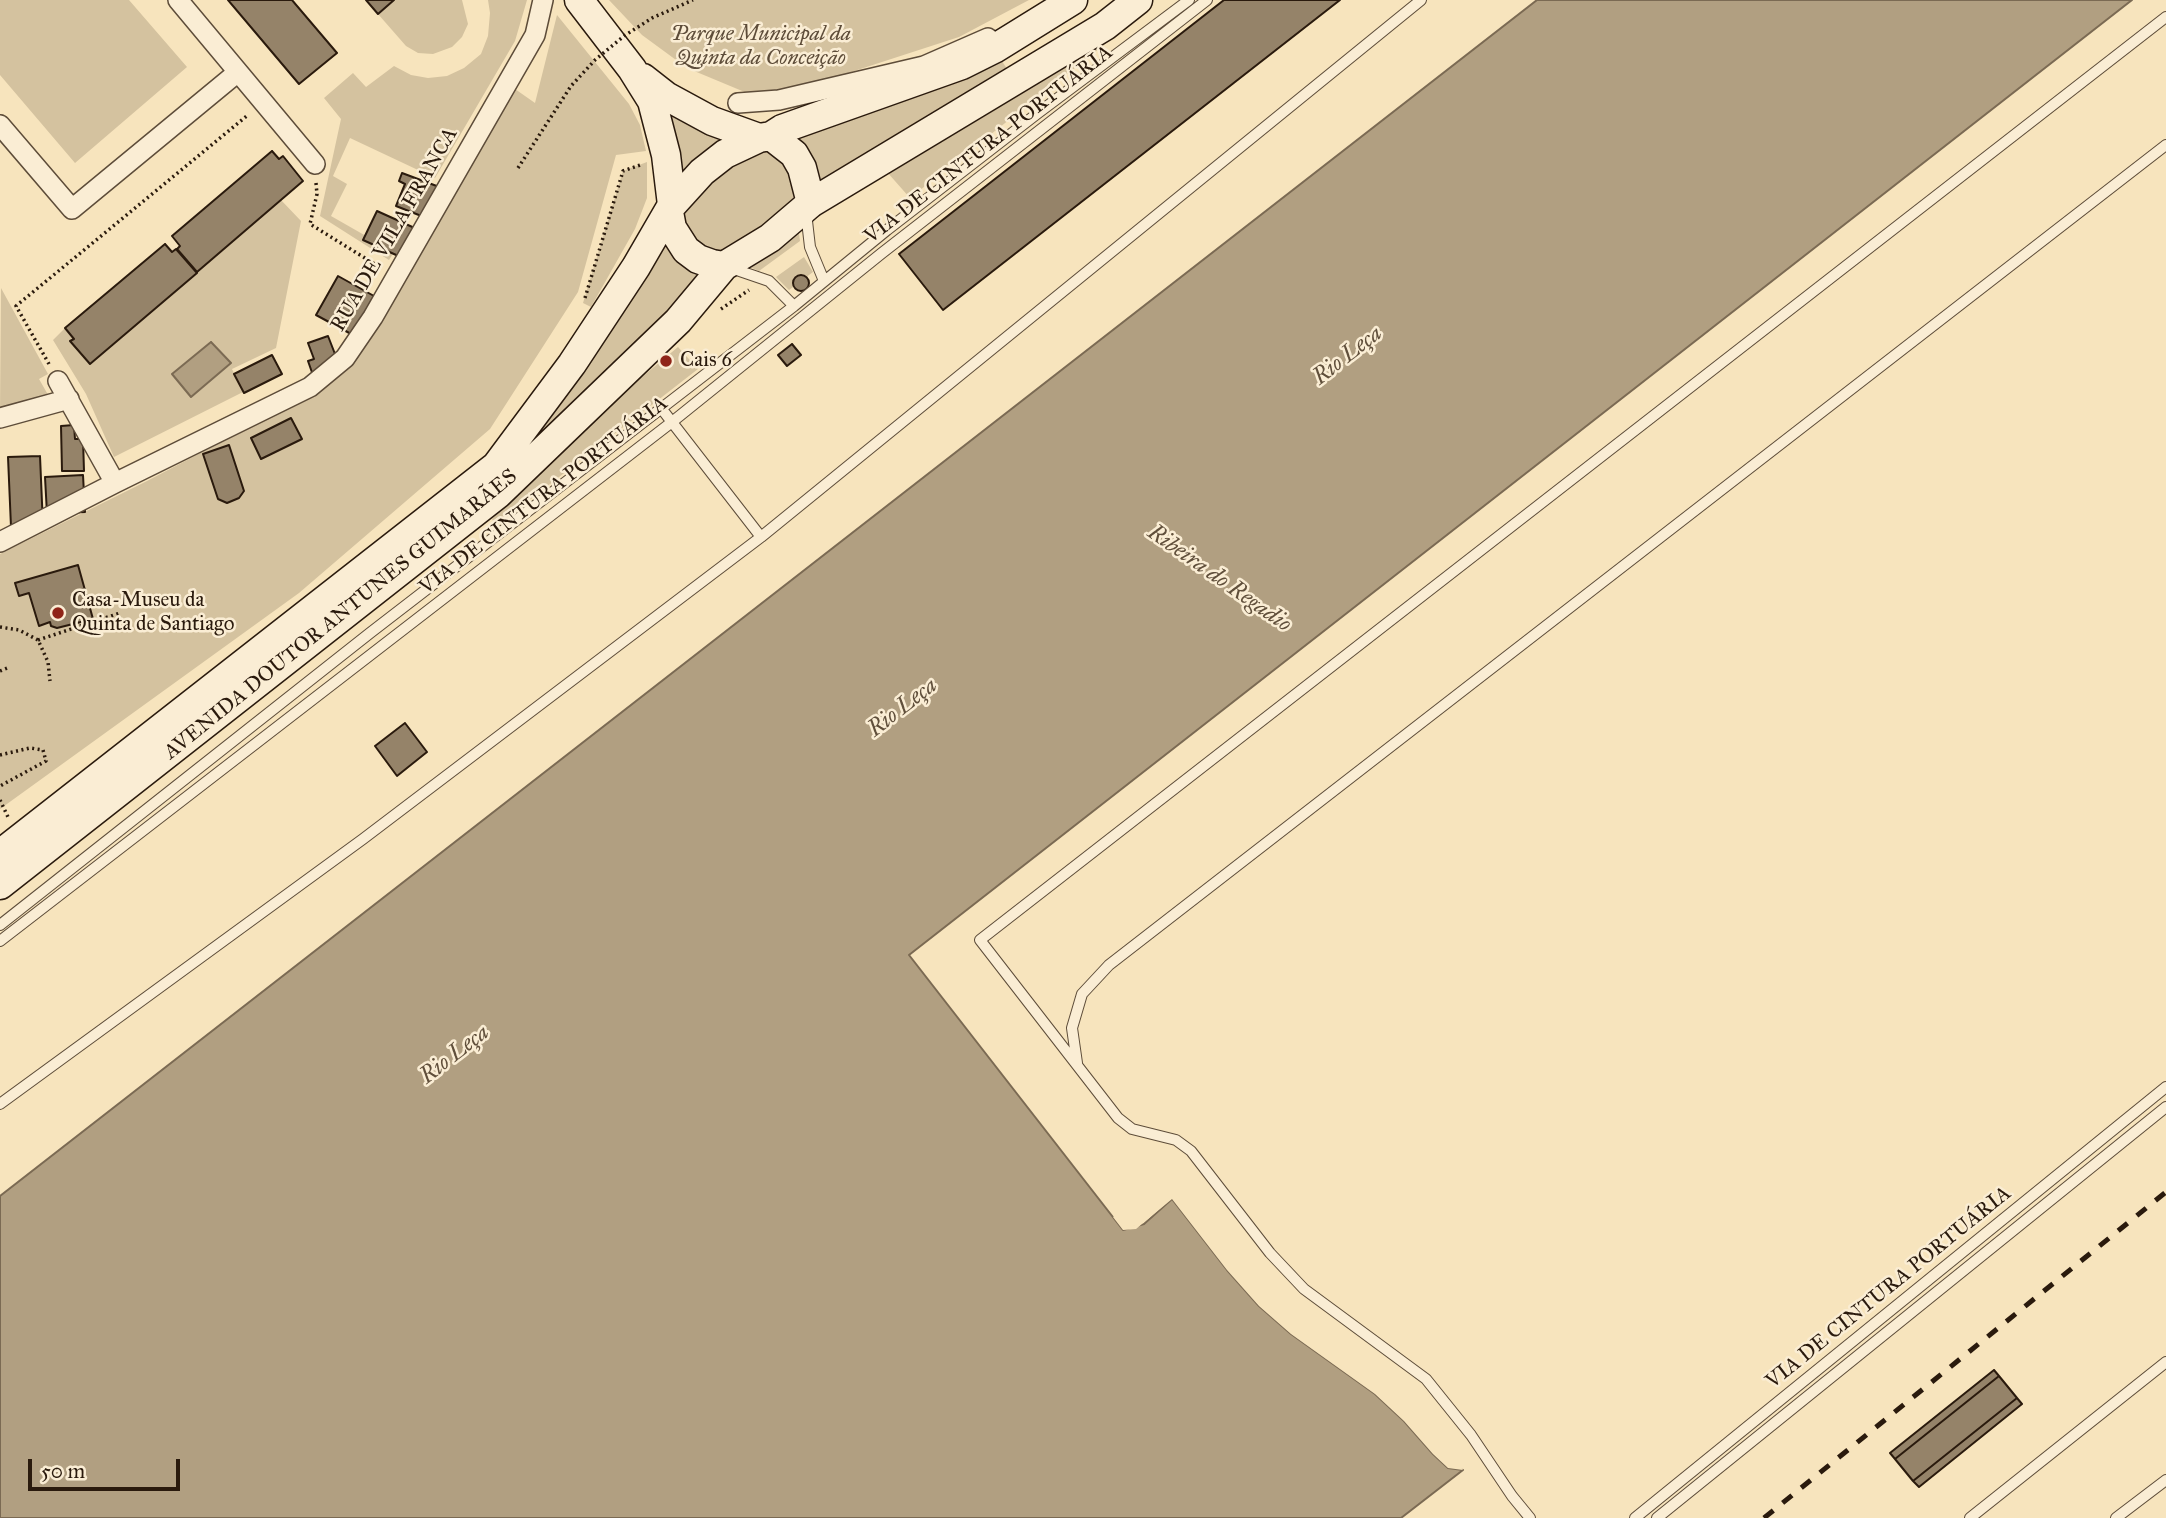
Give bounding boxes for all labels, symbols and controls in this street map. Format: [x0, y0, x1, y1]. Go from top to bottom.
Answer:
park label: Parque Municipal da Quinta da Conceição [671, 22, 851, 72]
street label: VIA DE CINTURA PORTUÁRIA [860, 40, 1118, 250]
street label: RUA DE VILA FRANCA [326, 123, 464, 337]
water label: Rio Leça [1308, 320, 1388, 392]
place label: Cais 6 [680, 348, 732, 374]
marker: Cais 6 [658, 353, 674, 369]
street label: VIA DE CINTURA PORTUÁRIA [415, 391, 673, 601]
street label: AVENIDA DOUTOR ANTUNES GUIMARÃES [159, 464, 523, 766]
water label: Ribeira do Regadio [1142, 519, 1296, 639]
place label: Casa-Museu da Quinta de Santiago [72, 588, 235, 638]
marker: Casa-Museu da Quinta de Santiago [50, 605, 66, 621]
water label: Rio Leça [863, 672, 943, 744]
water label: Rio Leça [415, 1019, 495, 1091]
street label: VIA DE CINTURA PORTUÁRIA [1761, 1181, 2017, 1395]
scale bar [32, 1444, 184, 1488]
text: 50 m [41, 1458, 85, 1484]

